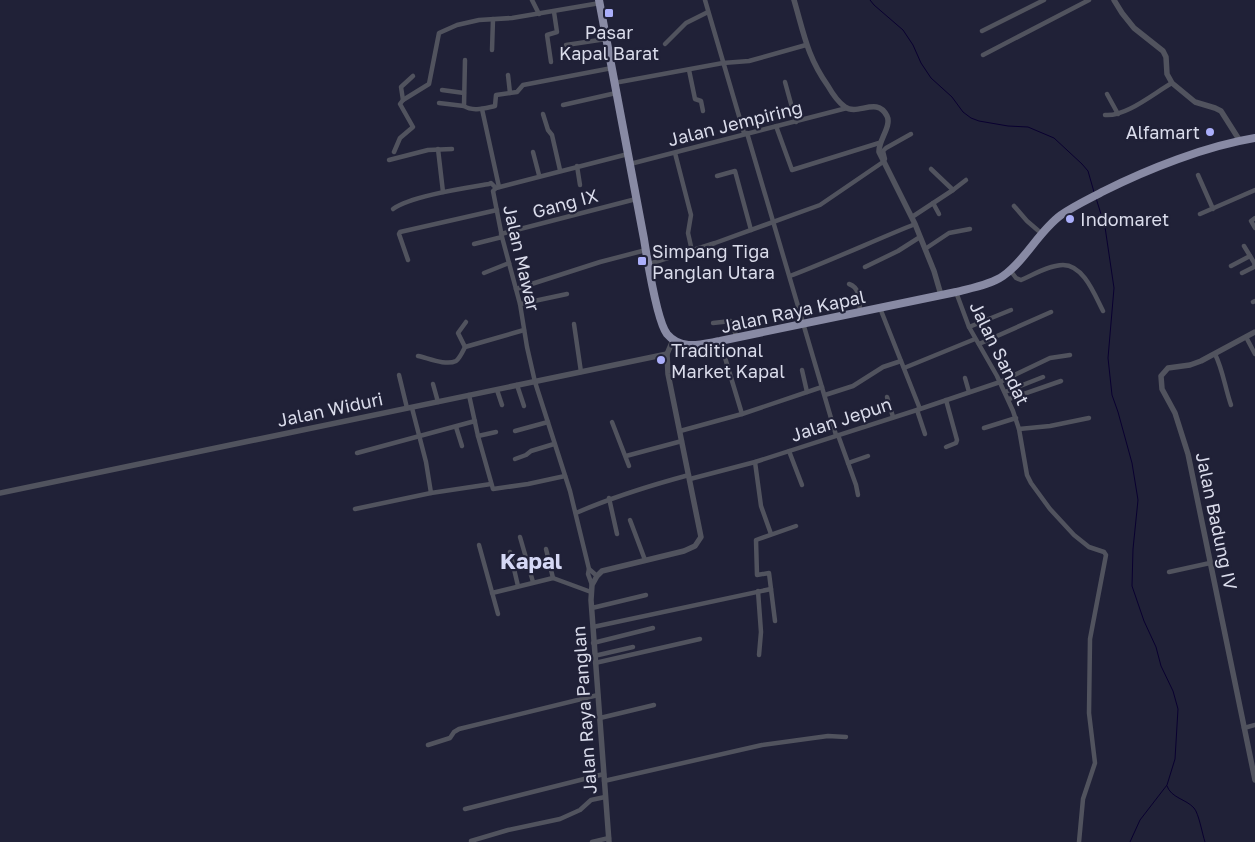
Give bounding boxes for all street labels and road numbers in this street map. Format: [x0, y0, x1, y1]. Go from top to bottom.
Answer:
street label: Jalan Jempiring [665, 96, 805, 150]
street label: Gang IX [530, 184, 600, 222]
street label: Jalan Mawar [499, 203, 545, 313]
street label: Jalan Raya Kapal [719, 285, 867, 337]
street label: Jalan Sandat [965, 298, 1035, 408]
street label: Jalan Widuri [275, 387, 385, 431]
street label: Jalan Jepun [788, 392, 894, 446]
street label: Jalan Badung IV [1192, 450, 1242, 592]
street label: Jalan Raya Panglan [567, 625, 601, 795]

